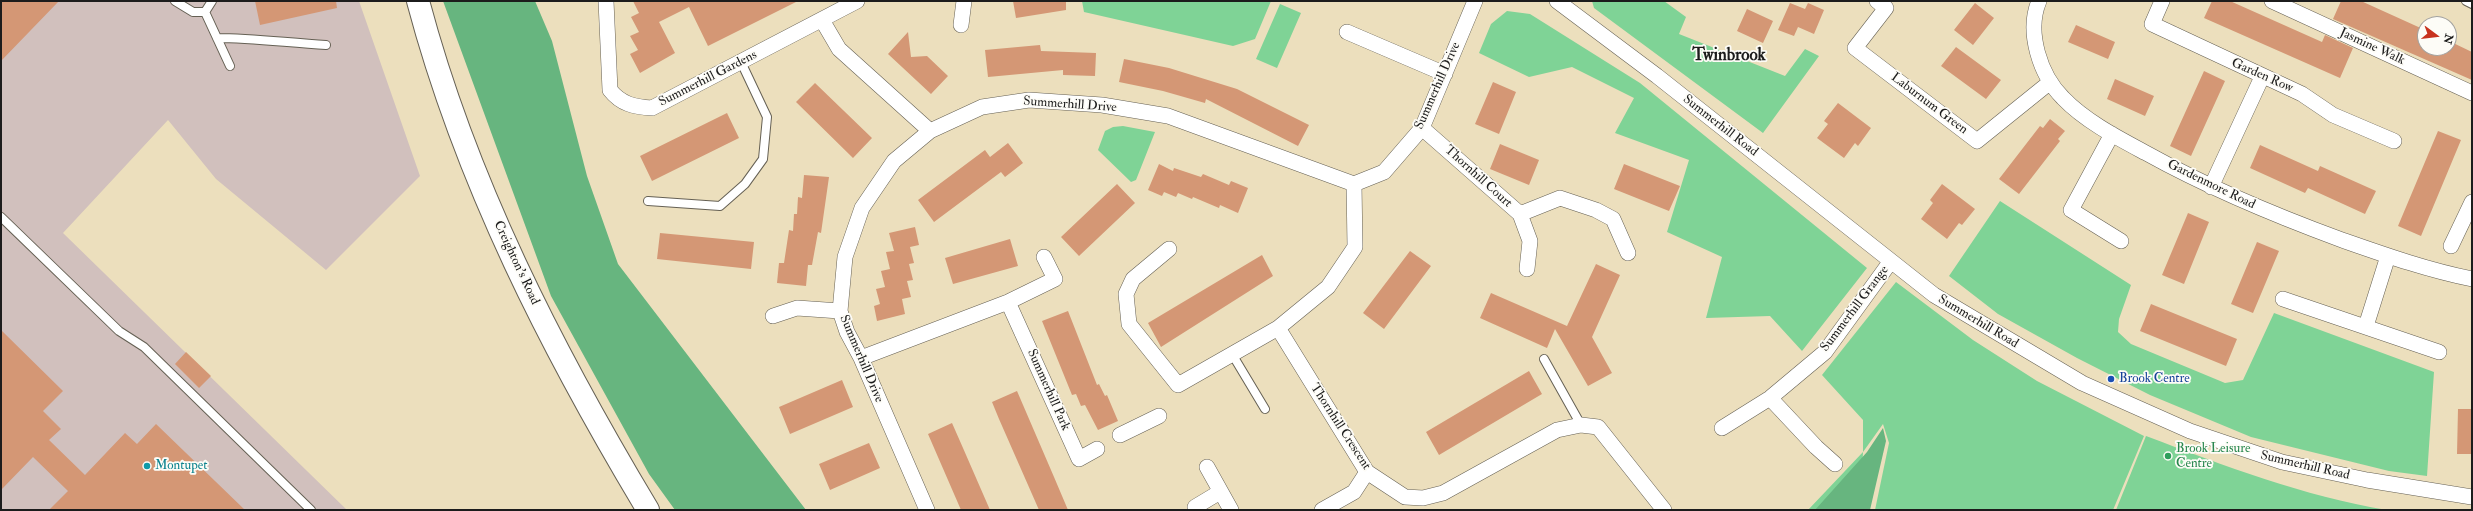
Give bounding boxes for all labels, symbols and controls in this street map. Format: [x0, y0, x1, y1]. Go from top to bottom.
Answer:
north arrow [2417, 16, 2457, 56]
street label: Jasmine Walk [2337, 25, 2407, 69]
text: N [2441, 33, 2456, 45]
street label: Summerhill Drive [1412, 40, 1464, 132]
district label: Twinbrook [1692, 46, 1766, 66]
street label: Summerhill Gardens [656, 48, 760, 110]
street label: Garden Row [2229, 56, 2295, 96]
street label: Laburnum Green [1888, 70, 1970, 138]
street label: Summerhill Road [1679, 92, 1761, 160]
street label: Summerhill Drive [1023, 94, 1117, 116]
street label: Thornhill Court [1441, 143, 1515, 211]
street label: Gardenmore Road [2164, 157, 2258, 213]
street label: Creighton's Road [490, 219, 542, 307]
street label: Summerhill Grange [1818, 263, 1892, 355]
street label: Summerhill Road [1935, 292, 2021, 352]
street label: Summerhill Drive [836, 313, 886, 405]
street label: Summerhill Park [1023, 347, 1073, 433]
place label: Brook Centre [2119, 371, 2190, 387]
marker: Brook Centre [2106, 374, 2116, 384]
street label: Thornhill Crescent [1306, 381, 1374, 473]
place label: Brook Leisure Centre [2176, 441, 2250, 472]
street label: Summerhill Road [2259, 448, 2351, 484]
marker: Brook Leisure Centre [2163, 451, 2173, 461]
place label: Montupet [155, 458, 207, 474]
marker: Montupet [142, 461, 152, 471]

